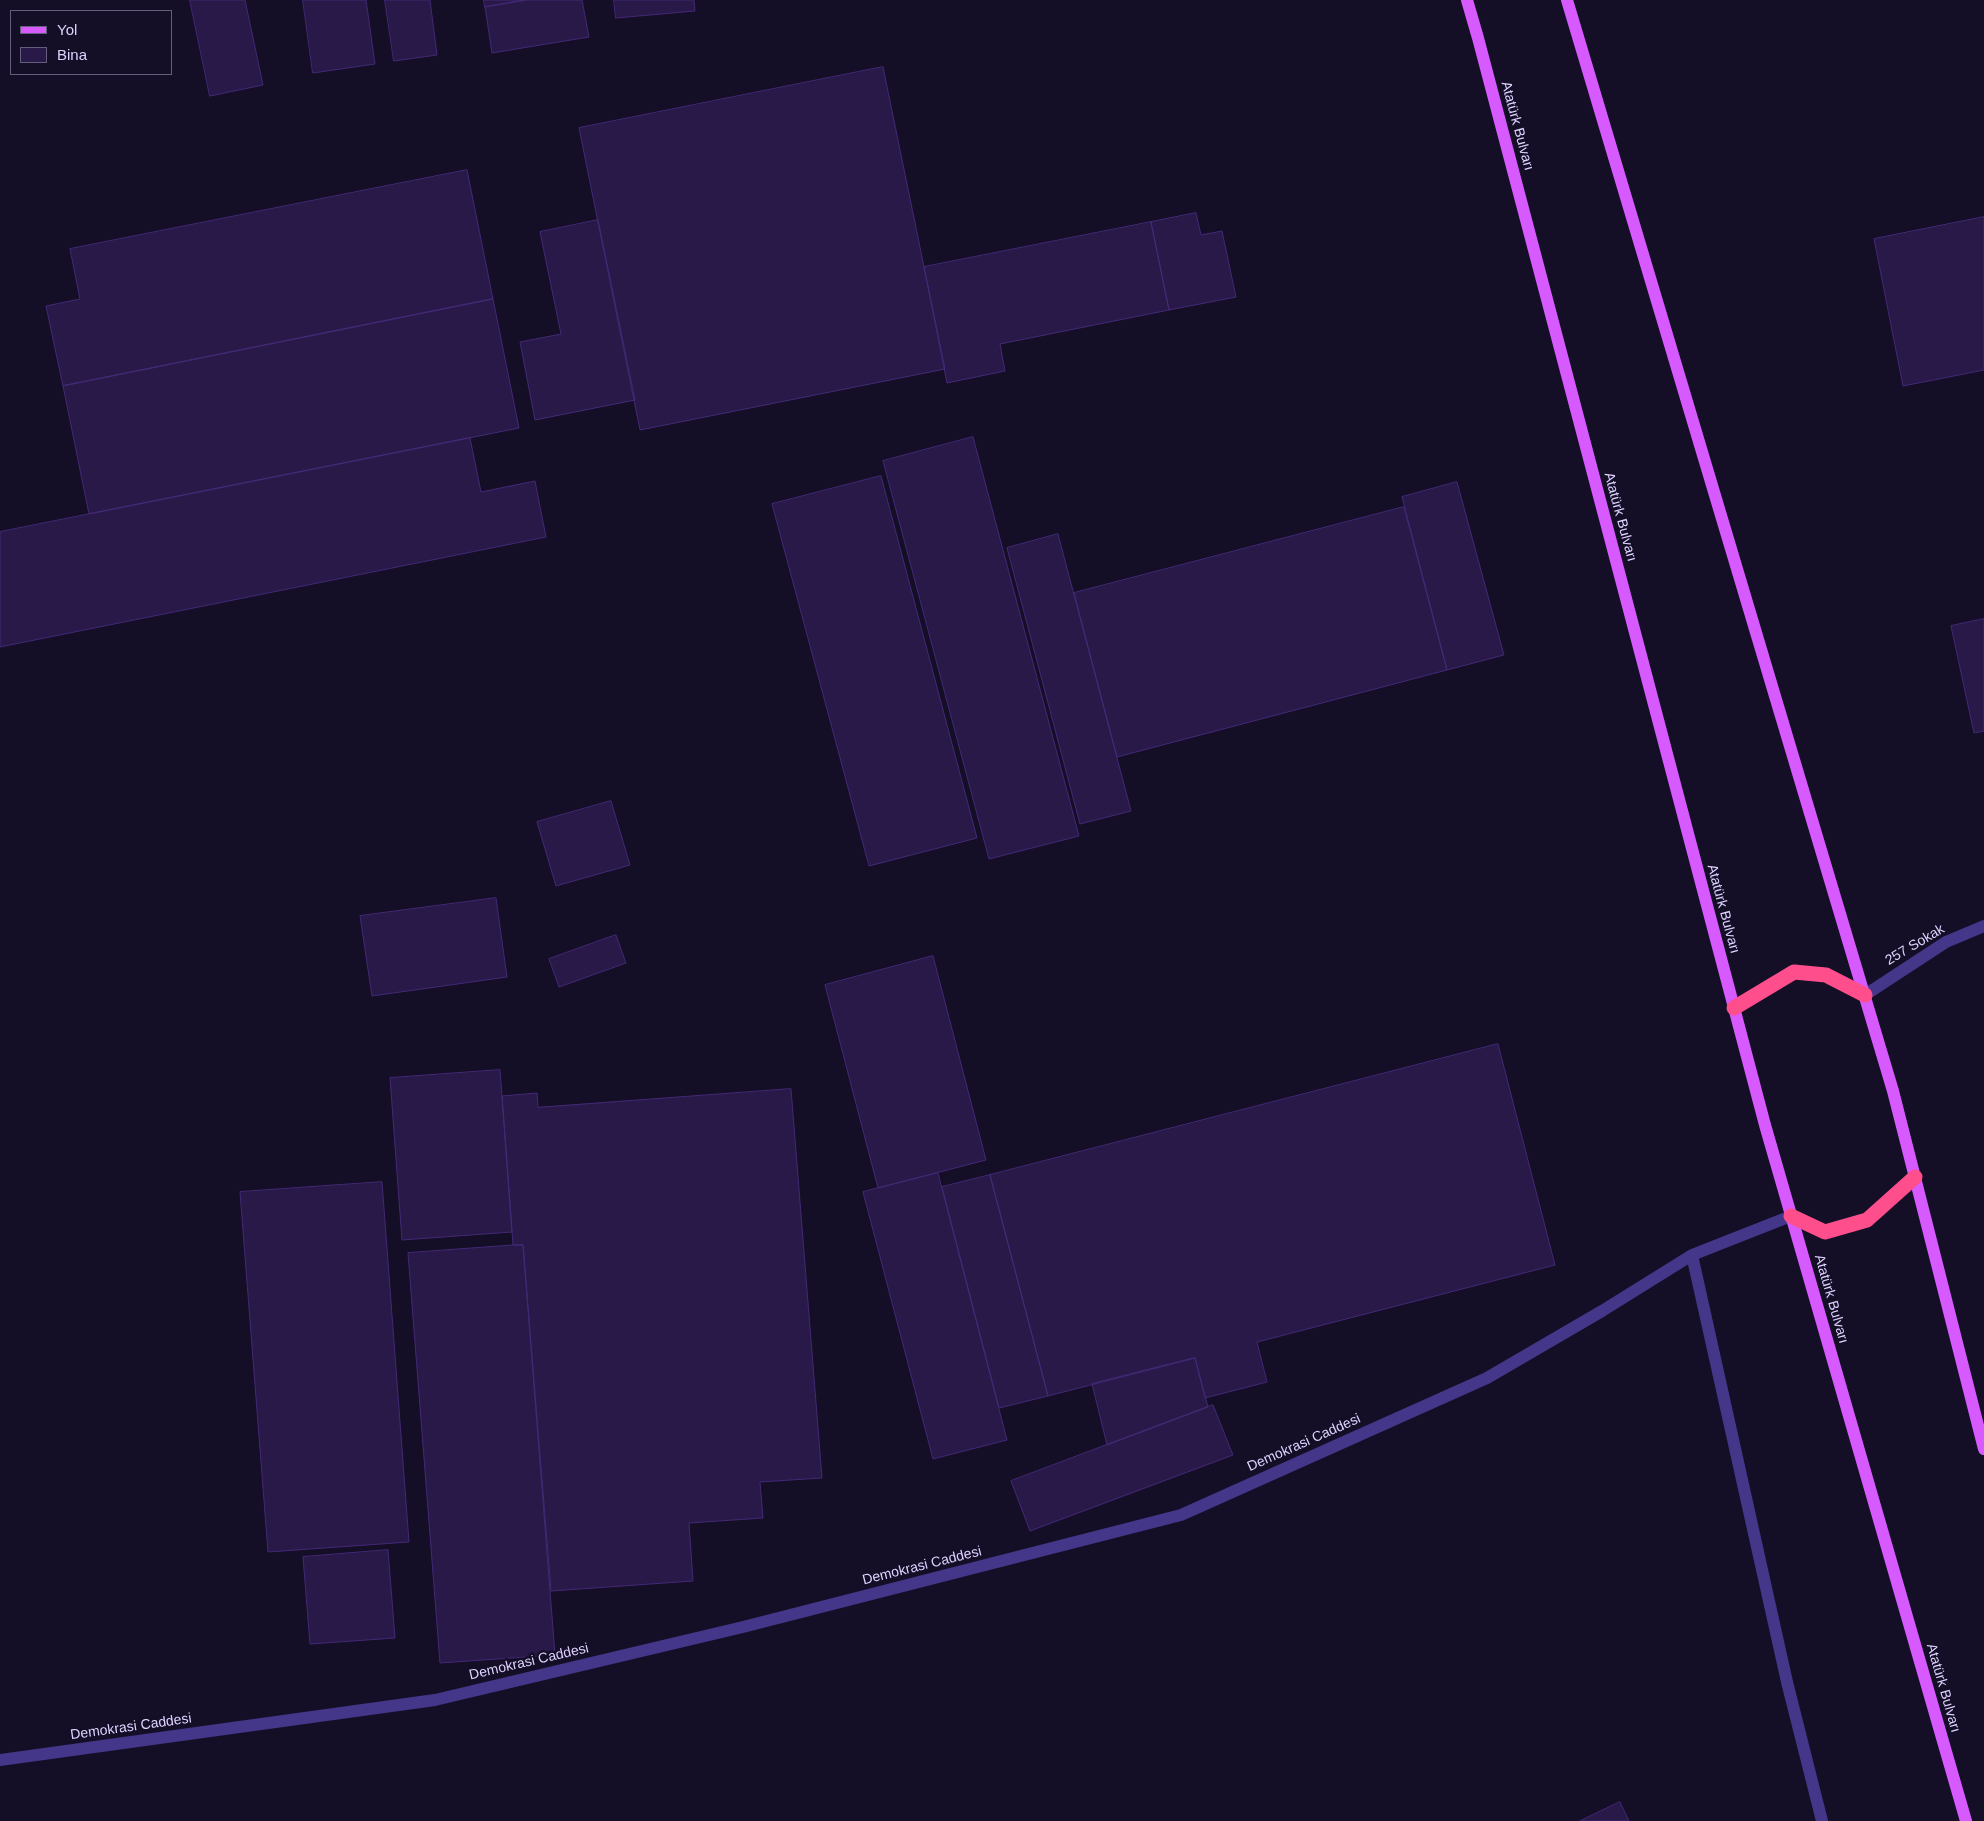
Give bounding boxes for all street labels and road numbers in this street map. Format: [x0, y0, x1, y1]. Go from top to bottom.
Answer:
street label: Atatürk Bulvarı [1497, 79, 1537, 173]
street label: Atatürk Bulvarı [1600, 470, 1640, 564]
street label: Atatürk Bulvarı [1703, 862, 1743, 956]
street label: 257 Sokak [1882, 921, 1948, 969]
street label: Atatürk Bulvarı [1810, 1253, 1852, 1345]
street label: Demokrasi Caddesi [1245, 1410, 1363, 1476]
street label: Demokrasi Caddesi [861, 1543, 983, 1589]
street label: Demokrasi Caddesi [468, 1640, 590, 1684]
street label: Atatürk Bulvarı [1922, 1642, 1964, 1734]
street label: Demokrasi Caddesi [69, 1710, 193, 1744]

